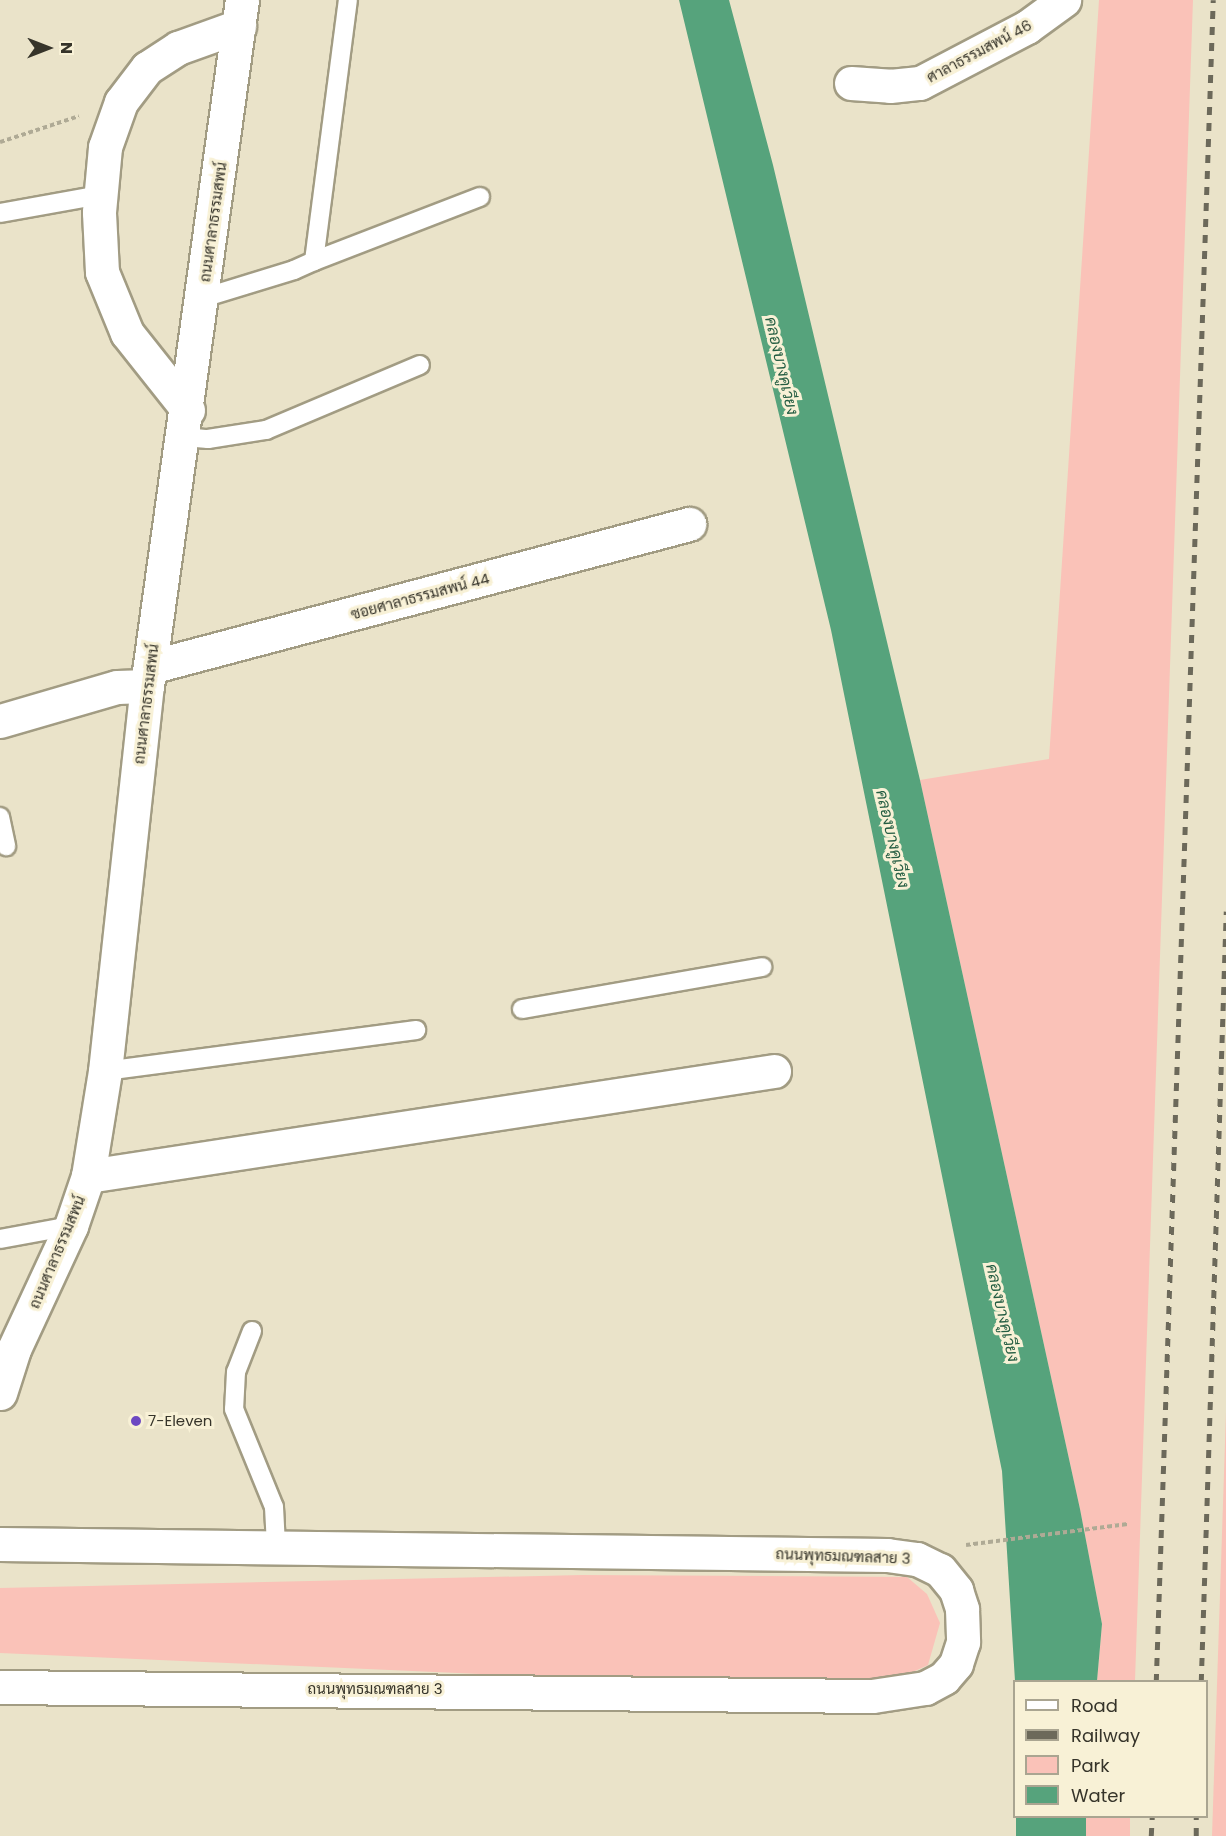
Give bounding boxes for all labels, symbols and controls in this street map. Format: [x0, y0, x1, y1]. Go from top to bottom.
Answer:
street label: ศาลาธรรมสพน์ 46 [923, 16, 1035, 86]
north arrow [18, 18, 78, 78]
text: N [55, 42, 78, 54]
street label: ถนนศาลาธรรมสพน์ [196, 161, 230, 283]
water label: คลองบางคูเวียง [760, 315, 802, 417]
street label: ซอยศาลาธรรมสพน์ 44 [349, 569, 491, 623]
street label: ถนนศาลาธรรมสพน์ [130, 643, 162, 765]
water label: คลองบางคูเวียง [871, 788, 913, 890]
street label: ถนนศาลาธรรมสพน์ [25, 1193, 89, 1311]
water label: คลองบางคูเวียง [981, 1262, 1023, 1364]
place label: 7-Eleven [148, 1412, 212, 1430]
marker: 7-Eleven [129, 1414, 143, 1428]
street label: ถนนพุทธมณฑลสาย 3 [775, 1545, 911, 1567]
street label: ถนนพุทธมณฑลสาย 3 [308, 1680, 442, 1698]
legend [1013, 1680, 1208, 1818]
text: Road [1071, 1693, 1118, 1718]
text: Railway [1071, 1723, 1140, 1748]
text: Park [1071, 1753, 1110, 1778]
text: Water [1071, 1783, 1125, 1808]

